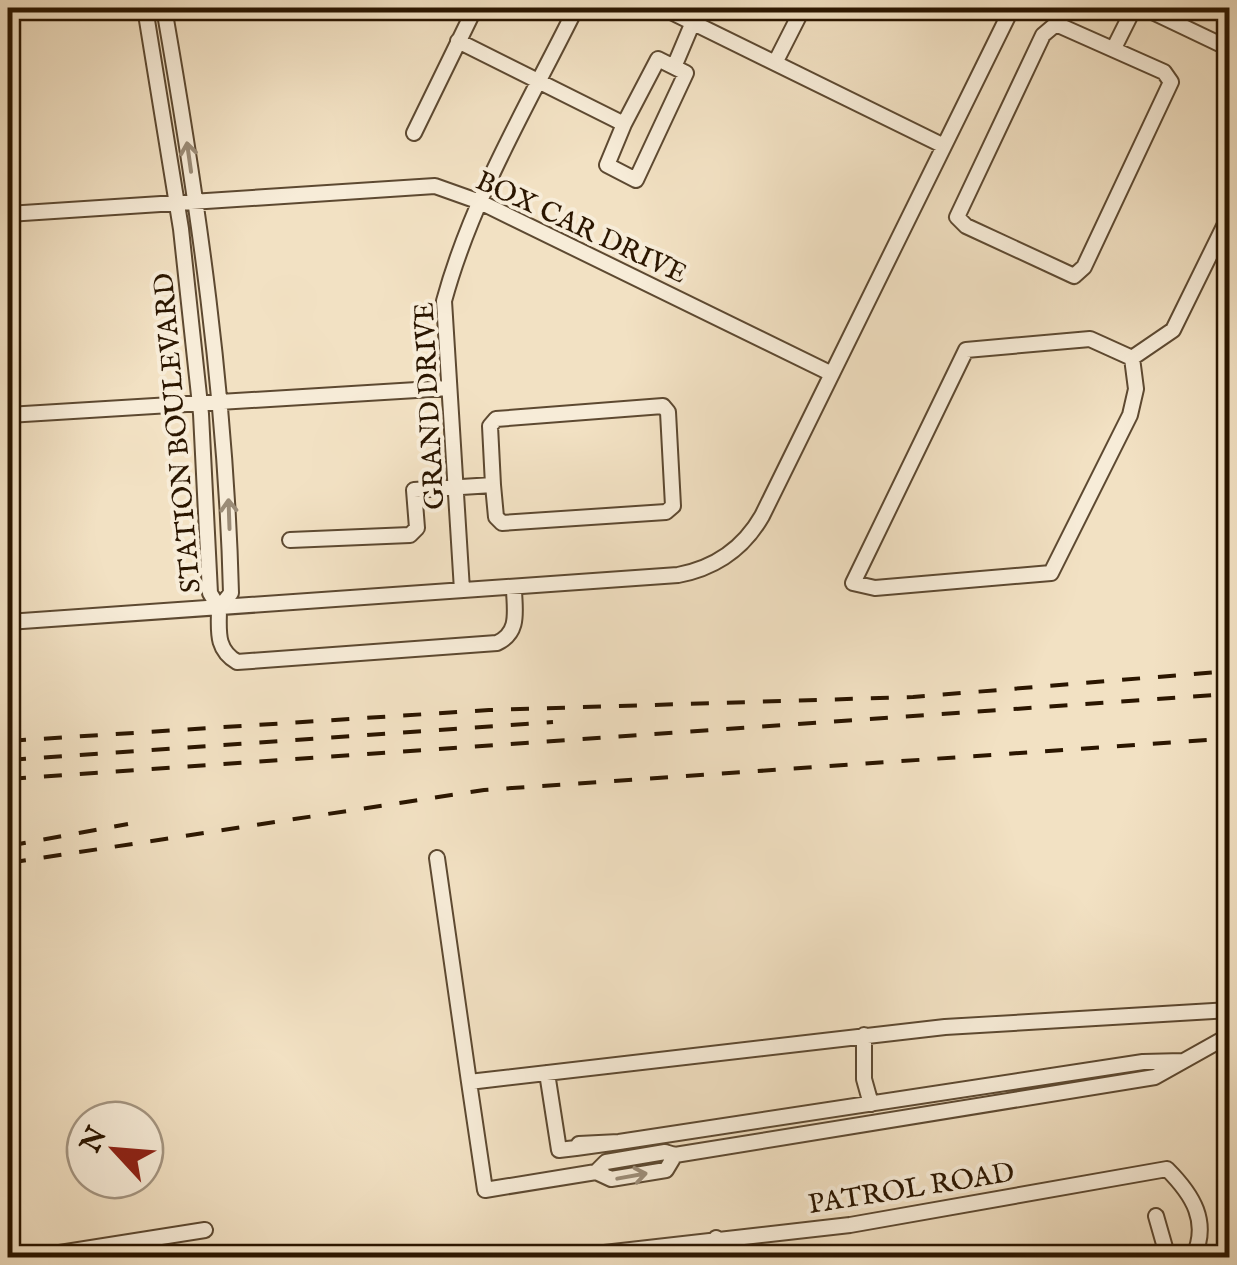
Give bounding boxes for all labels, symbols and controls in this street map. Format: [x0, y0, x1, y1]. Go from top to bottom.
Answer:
one-way arrow [180, 141, 198, 173]
street label: BOX CAR DRIVE [470, 164, 692, 293]
street label: STATION BOULEVARD [147, 271, 210, 594]
street label: GRAND DRIVE [408, 301, 453, 511]
one-way arrow [219, 499, 238, 531]
north arrow [65, 1100, 165, 1200]
text: N [73, 1122, 116, 1160]
street label: PATROL ROAD [806, 1156, 1017, 1223]
one-way arrow [615, 1166, 648, 1184]

